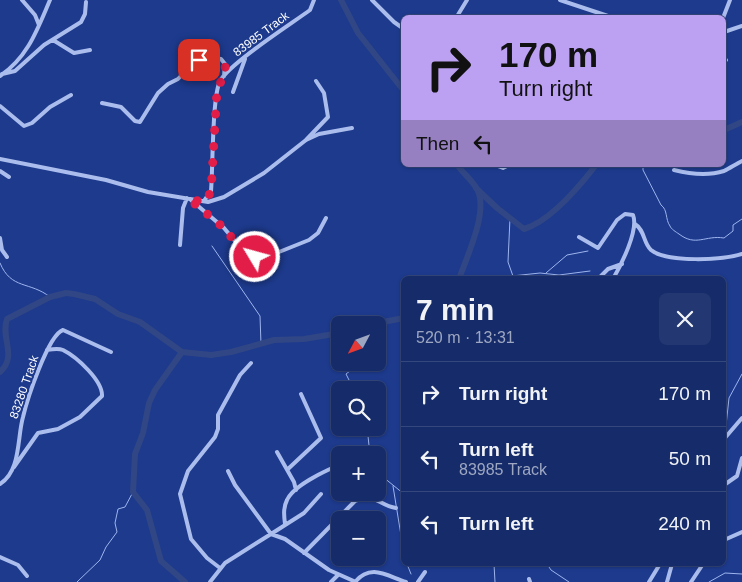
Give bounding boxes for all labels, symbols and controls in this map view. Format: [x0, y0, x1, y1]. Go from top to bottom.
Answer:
street label: 83985 Track [230, 8, 292, 59]
icon: right [416, 35, 481, 100]
text: 170 m [499, 35, 598, 74]
pin [178, 39, 220, 81]
icon: arrive [185, 46, 213, 74]
text: Turn right [499, 76, 592, 101]
icon: left [469, 130, 497, 158]
text: Then [416, 133, 459, 154]
position arrow [228, 230, 280, 282]
text: 7 min [416, 293, 494, 326]
button: close [659, 293, 711, 345]
north arrow [331, 316, 386, 371]
map controls [331, 316, 386, 566]
text: 520 m · 13:31 [416, 329, 515, 346]
street label: 83280 Track [7, 353, 42, 421]
icon: right [416, 380, 444, 408]
button: search [331, 381, 386, 436]
text: Turn right [459, 383, 547, 404]
text: 170 m [658, 383, 711, 404]
text: Turn left [459, 439, 534, 460]
icon: left [416, 445, 444, 473]
button: + [331, 446, 386, 501]
text: 50 m [669, 448, 711, 469]
text: 83985 Track [459, 461, 547, 478]
icon: left [416, 510, 444, 538]
button: − [331, 511, 386, 566]
text: Turn left [459, 513, 534, 534]
text: 240 m [658, 513, 711, 534]

